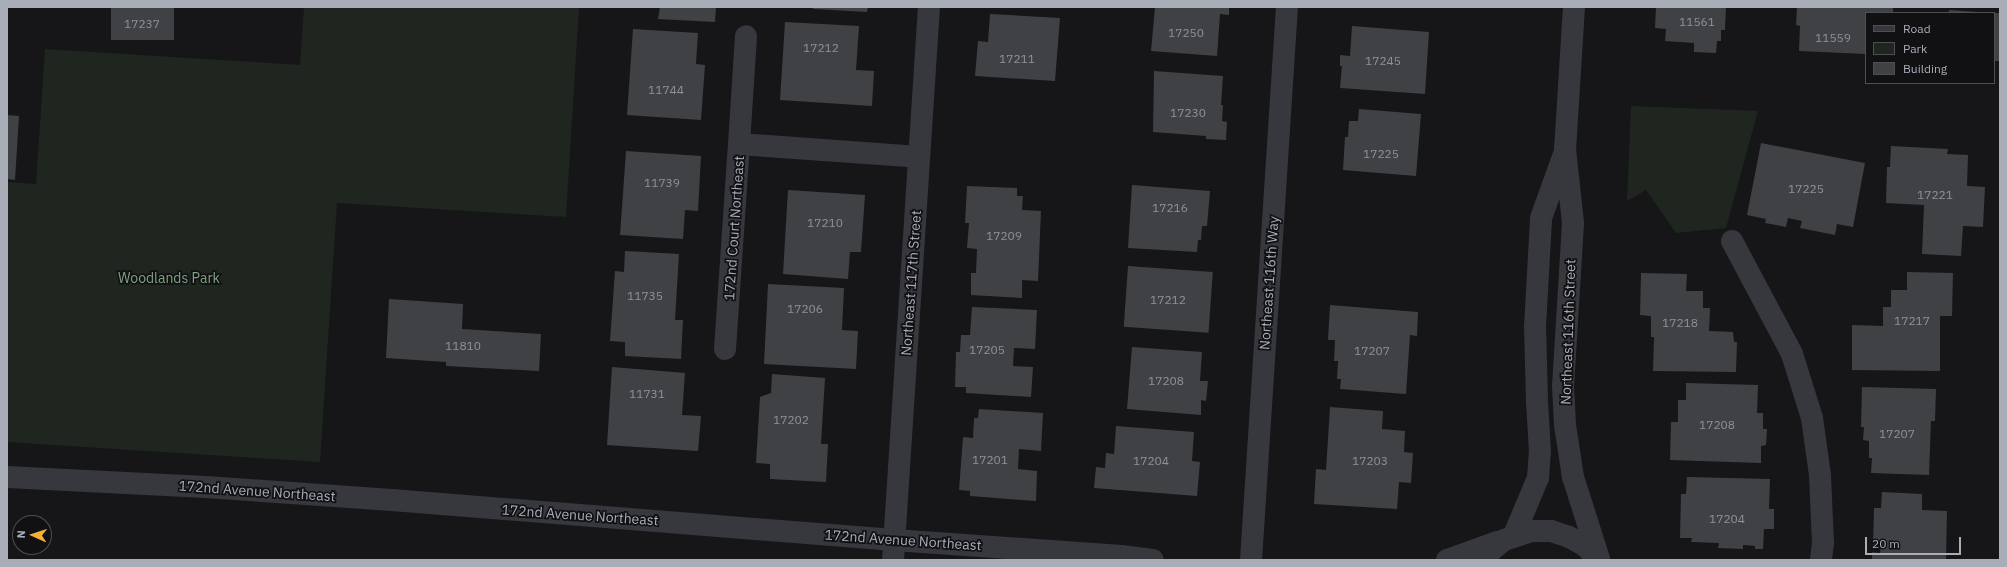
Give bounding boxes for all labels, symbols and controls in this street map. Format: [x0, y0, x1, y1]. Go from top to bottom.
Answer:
legend [1865, 12, 1995, 84]
house number: 11561 [1679, 15, 1715, 29]
house number: 17237 [124, 17, 160, 31]
text: Road [1903, 21, 1931, 36]
house number: 17250 [1168, 26, 1204, 40]
house number: 11559 [1815, 31, 1851, 45]
house number: 17212 [803, 41, 839, 55]
text: Park [1903, 41, 1927, 56]
house number: 17211 [999, 52, 1035, 66]
house number: 17245 [1365, 54, 1401, 68]
text: Building [1903, 61, 1947, 76]
house number: 11744 [648, 83, 684, 97]
house number: 17230 [1170, 106, 1206, 120]
house number: 17225 [1363, 147, 1399, 161]
street label: 172nd Court Northeast [721, 155, 747, 301]
house number: 11739 [644, 176, 680, 190]
house number: 17225 [1788, 182, 1824, 196]
house number: 17221 [1917, 188, 1953, 202]
house number: 17216 [1152, 201, 1188, 215]
street label: Northeast 117th Street [898, 210, 924, 356]
house number: 17210 [807, 216, 843, 230]
street label: Northeast 116th Way [1256, 216, 1282, 350]
house number: 17209 [986, 229, 1022, 243]
street label: Northeast 116th Street [1557, 259, 1579, 405]
park label: Woodlands Park [118, 270, 220, 286]
house number: 11735 [627, 289, 663, 303]
house number: 17212 [1150, 293, 1186, 307]
house number: 17206 [787, 302, 823, 316]
house number: 17217 [1894, 314, 1930, 328]
house number: 17218 [1662, 316, 1698, 330]
house number: 11810 [445, 339, 481, 353]
house number: 17205 [969, 343, 1005, 357]
house number: 17207 [1354, 344, 1390, 358]
house number: 17208 [1148, 374, 1184, 388]
house number: 11731 [629, 387, 665, 401]
house number: 17202 [773, 413, 809, 427]
house number: 17208 [1699, 418, 1735, 432]
house number: 17207 [1879, 427, 1915, 441]
house number: 17201 [972, 453, 1008, 467]
house number: 17204 [1133, 454, 1169, 468]
house number: 17203 [1352, 454, 1388, 468]
street label: 172nd Avenue Northeast [178, 477, 336, 505]
street label: 172nd Avenue Northeast [501, 501, 659, 529]
house number: 17204 [1709, 512, 1745, 526]
north arrow [12, 515, 52, 555]
street label: 172nd Avenue Northeast [824, 526, 982, 554]
scale bar [1867, 529, 1963, 555]
text: N [14, 530, 28, 539]
text: 20 m [1872, 536, 1900, 551]

